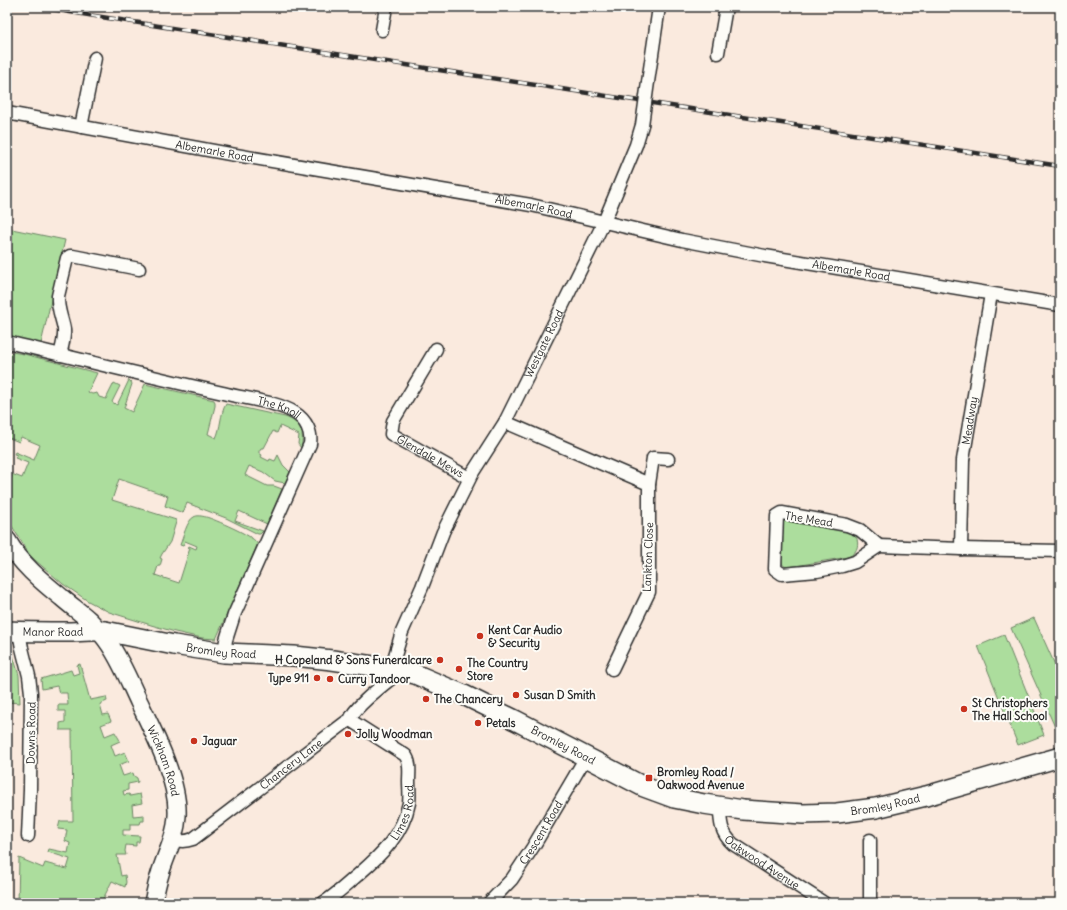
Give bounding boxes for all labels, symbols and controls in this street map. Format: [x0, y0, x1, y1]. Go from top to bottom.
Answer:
street label: Albemarle Road [174, 137, 255, 165]
street label: Albemarle Road [494, 192, 574, 222]
street label: Albemarle Road [811, 257, 892, 284]
street label: Westgate Road [521, 307, 567, 380]
street label: The Knoll [256, 393, 304, 422]
street label: Meadway [959, 395, 981, 446]
street label: Glendale Mews [394, 432, 466, 481]
street label: The Mead [784, 508, 834, 530]
street label: Lankton Close [640, 522, 656, 592]
place label: Kent Car Audio & Security [488, 623, 562, 651]
street label: Manor Road [23, 624, 84, 639]
marker: Kent Car Audio & Security [475, 631, 485, 641]
street label: Bromley Road [185, 640, 257, 661]
place label: H Copeland & Sons Funeralcare [275, 653, 432, 668]
marker: H Copeland & Sons Funeralcare [435, 655, 445, 665]
place label: The Country Store [467, 656, 528, 683]
marker: The Country Store [454, 664, 464, 674]
place label: Type 911 [268, 671, 309, 686]
place label: Curry Tandoor [338, 672, 411, 687]
marker: Type 911 [312, 673, 322, 683]
marker: Curry Tandoor [325, 674, 335, 684]
place label: Susan D Smith [524, 688, 596, 702]
marker: Susan D Smith [511, 690, 521, 700]
place label: The Chancery [434, 692, 503, 707]
marker: The Chancery [421, 694, 431, 704]
place label: St Christophers The Hall School [972, 696, 1048, 723]
street label: Downs Road [23, 701, 39, 764]
marker: St Christophers The Hall School [959, 704, 969, 714]
place label: Petals [486, 716, 516, 730]
marker: Petals [473, 718, 483, 728]
street label: Wickham Road [144, 723, 183, 798]
street label: Bromley Road [529, 723, 598, 768]
place label: Jolly Woodman [356, 727, 433, 742]
marker: Jolly Woodman [343, 729, 353, 739]
place label: Jaguar [202, 734, 238, 749]
marker: Jaguar [189, 736, 199, 746]
street label: Chancery Lane [257, 736, 325, 793]
place label: Bromley Road / Oakwood Avenue [657, 765, 744, 792]
marker: Bromley Road / Oakwood Avenue [644, 773, 654, 783]
street label: Limes Road [387, 784, 416, 843]
street label: Bromley Road [849, 791, 922, 818]
street label: Crescent Road [516, 798, 566, 867]
street label: Oakwood Avenue [721, 832, 802, 892]

